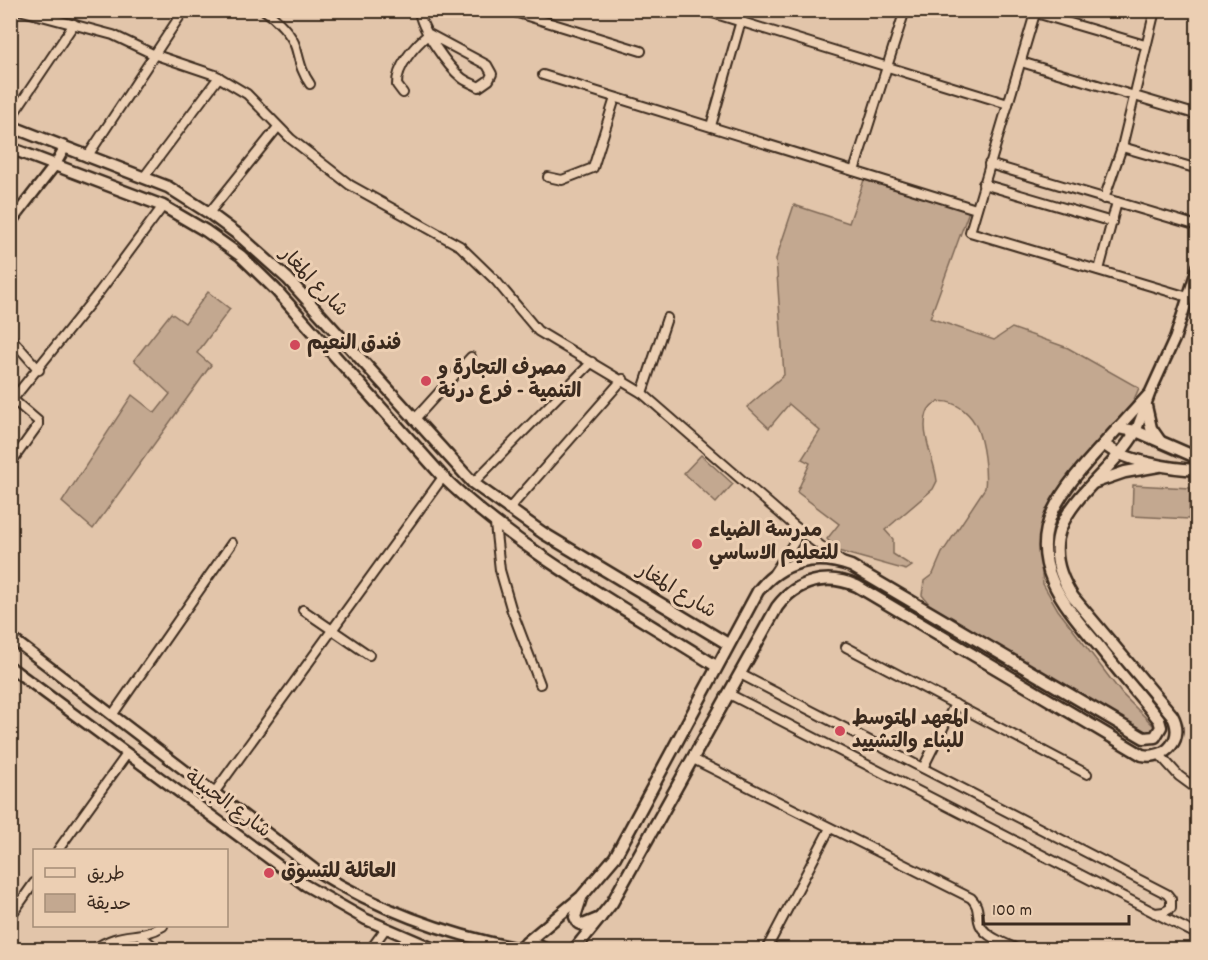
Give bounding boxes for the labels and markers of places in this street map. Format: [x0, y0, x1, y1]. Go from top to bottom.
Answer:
place label: فندق النعيم [307, 331, 401, 359]
marker: فندق النعيم [288, 338, 302, 352]
place label: مصرف التجارة و التنمية - فرع درنة [436, 356, 581, 407]
marker: مصرف التجارة و التنمية - فرع درنة [419, 374, 433, 388]
place label: مدرسة الضياء للتعليم الاساسي [709, 518, 839, 570]
marker: مدرسة الضياء للتعليم الاساسي [690, 537, 704, 551]
place label: المعهد المتوسط للبناء والتشييد [852, 706, 968, 757]
marker: المعهد المتوسط للبناء والتشييد [833, 724, 847, 738]
place label: العائلة للتسوق [281, 859, 396, 887]
marker: العائلة للتسوق [262, 866, 276, 880]

